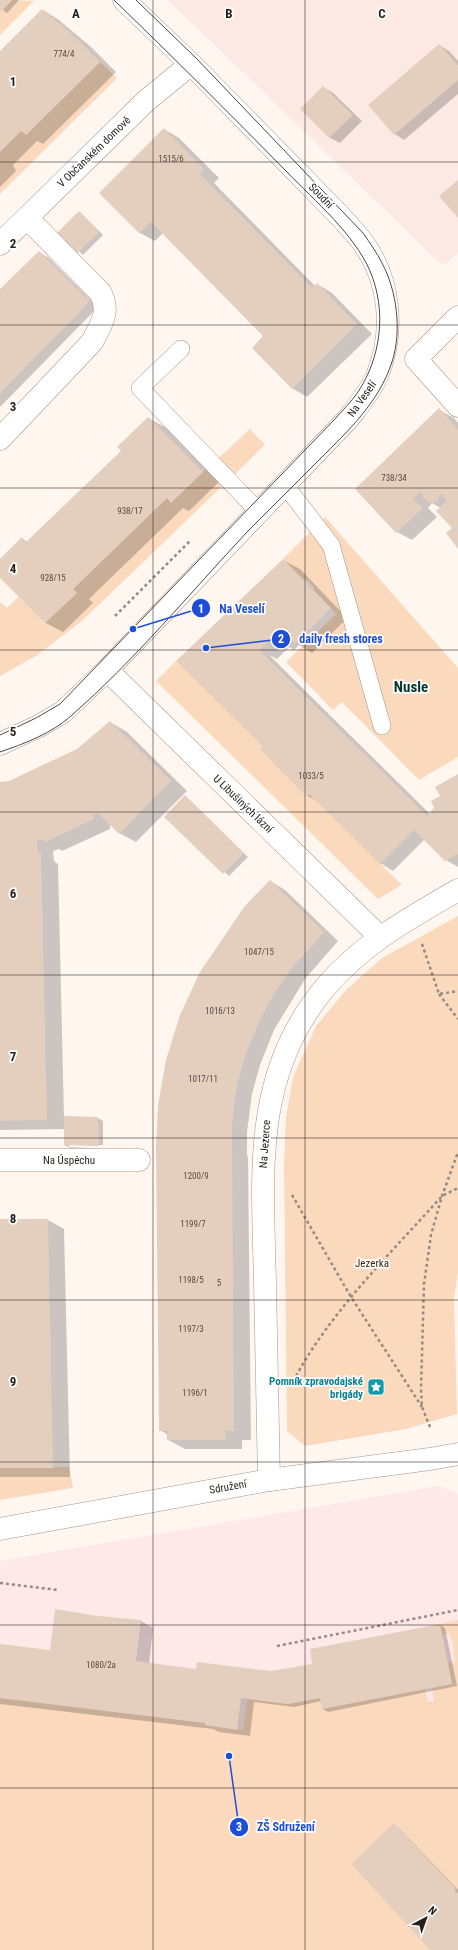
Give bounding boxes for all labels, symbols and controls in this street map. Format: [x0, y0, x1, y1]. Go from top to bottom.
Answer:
text: A [72, 6, 80, 21]
text: B [225, 6, 233, 21]
text: C [378, 6, 386, 21]
house number: 774/4 [53, 49, 75, 59]
text: 1 [10, 74, 16, 89]
street label: V Občanském domově [55, 114, 133, 190]
house number: 1515/6 [158, 154, 184, 164]
street label: Soudní [306, 181, 336, 212]
text: 2 [10, 236, 17, 251]
street label: Na Veselí [345, 378, 379, 420]
text: 3 [10, 399, 16, 414]
house number: 738/34 [381, 473, 407, 483]
house number: 938/17 [117, 506, 143, 516]
text: 4 [10, 561, 17, 576]
house number: 928/15 [40, 573, 66, 583]
callout: Na Veselí [191, 596, 272, 620]
text: 1 [198, 602, 204, 616]
text: Na Veselí [219, 602, 266, 616]
callout: daily fresh stores [271, 627, 391, 651]
text: 2 [278, 632, 284, 646]
text: daily fresh stores [299, 632, 383, 646]
district label: Nusle [394, 678, 428, 696]
text: 5 [10, 724, 17, 739]
house number: 1033/5 [298, 771, 324, 781]
street label: U Libušiných lázní [210, 772, 276, 836]
text: 6 [10, 886, 17, 901]
house number: 1047/15 [244, 947, 275, 957]
house number: 1016/13 [205, 1006, 235, 1016]
text: 7 [10, 1049, 17, 1064]
house number: 1017/11 [188, 1074, 218, 1084]
street label: Na Jezerce [257, 1119, 273, 1169]
street label: Na Úspěchu [43, 1154, 95, 1167]
house number: 1200/9 [183, 1171, 209, 1181]
text: 8 [10, 1211, 16, 1226]
house number: 1199/7 [180, 1219, 206, 1229]
park label: Jezerka [355, 1257, 389, 1270]
house number: 1198/5 [178, 1275, 204, 1285]
house number: 5 [217, 1278, 222, 1288]
house number: 1197/3 [178, 1324, 204, 1334]
text: 9 [10, 1374, 16, 1389]
place label: Pomník zpravodajské brigády [269, 1375, 363, 1401]
place icon: Pomník zpravodajské brigády [366, 1377, 386, 1397]
house number: 1196/1 [182, 1388, 208, 1398]
street label: Sdružení [208, 1477, 248, 1497]
house number: 1080/2a [86, 1660, 116, 1670]
callout: ZŠ Sdružení [229, 1815, 323, 1839]
text: ZŠ Sdružení [257, 1819, 316, 1834]
text: 3 [236, 1820, 242, 1834]
north arrow [406, 1898, 446, 1938]
text: N [425, 1904, 439, 1918]

